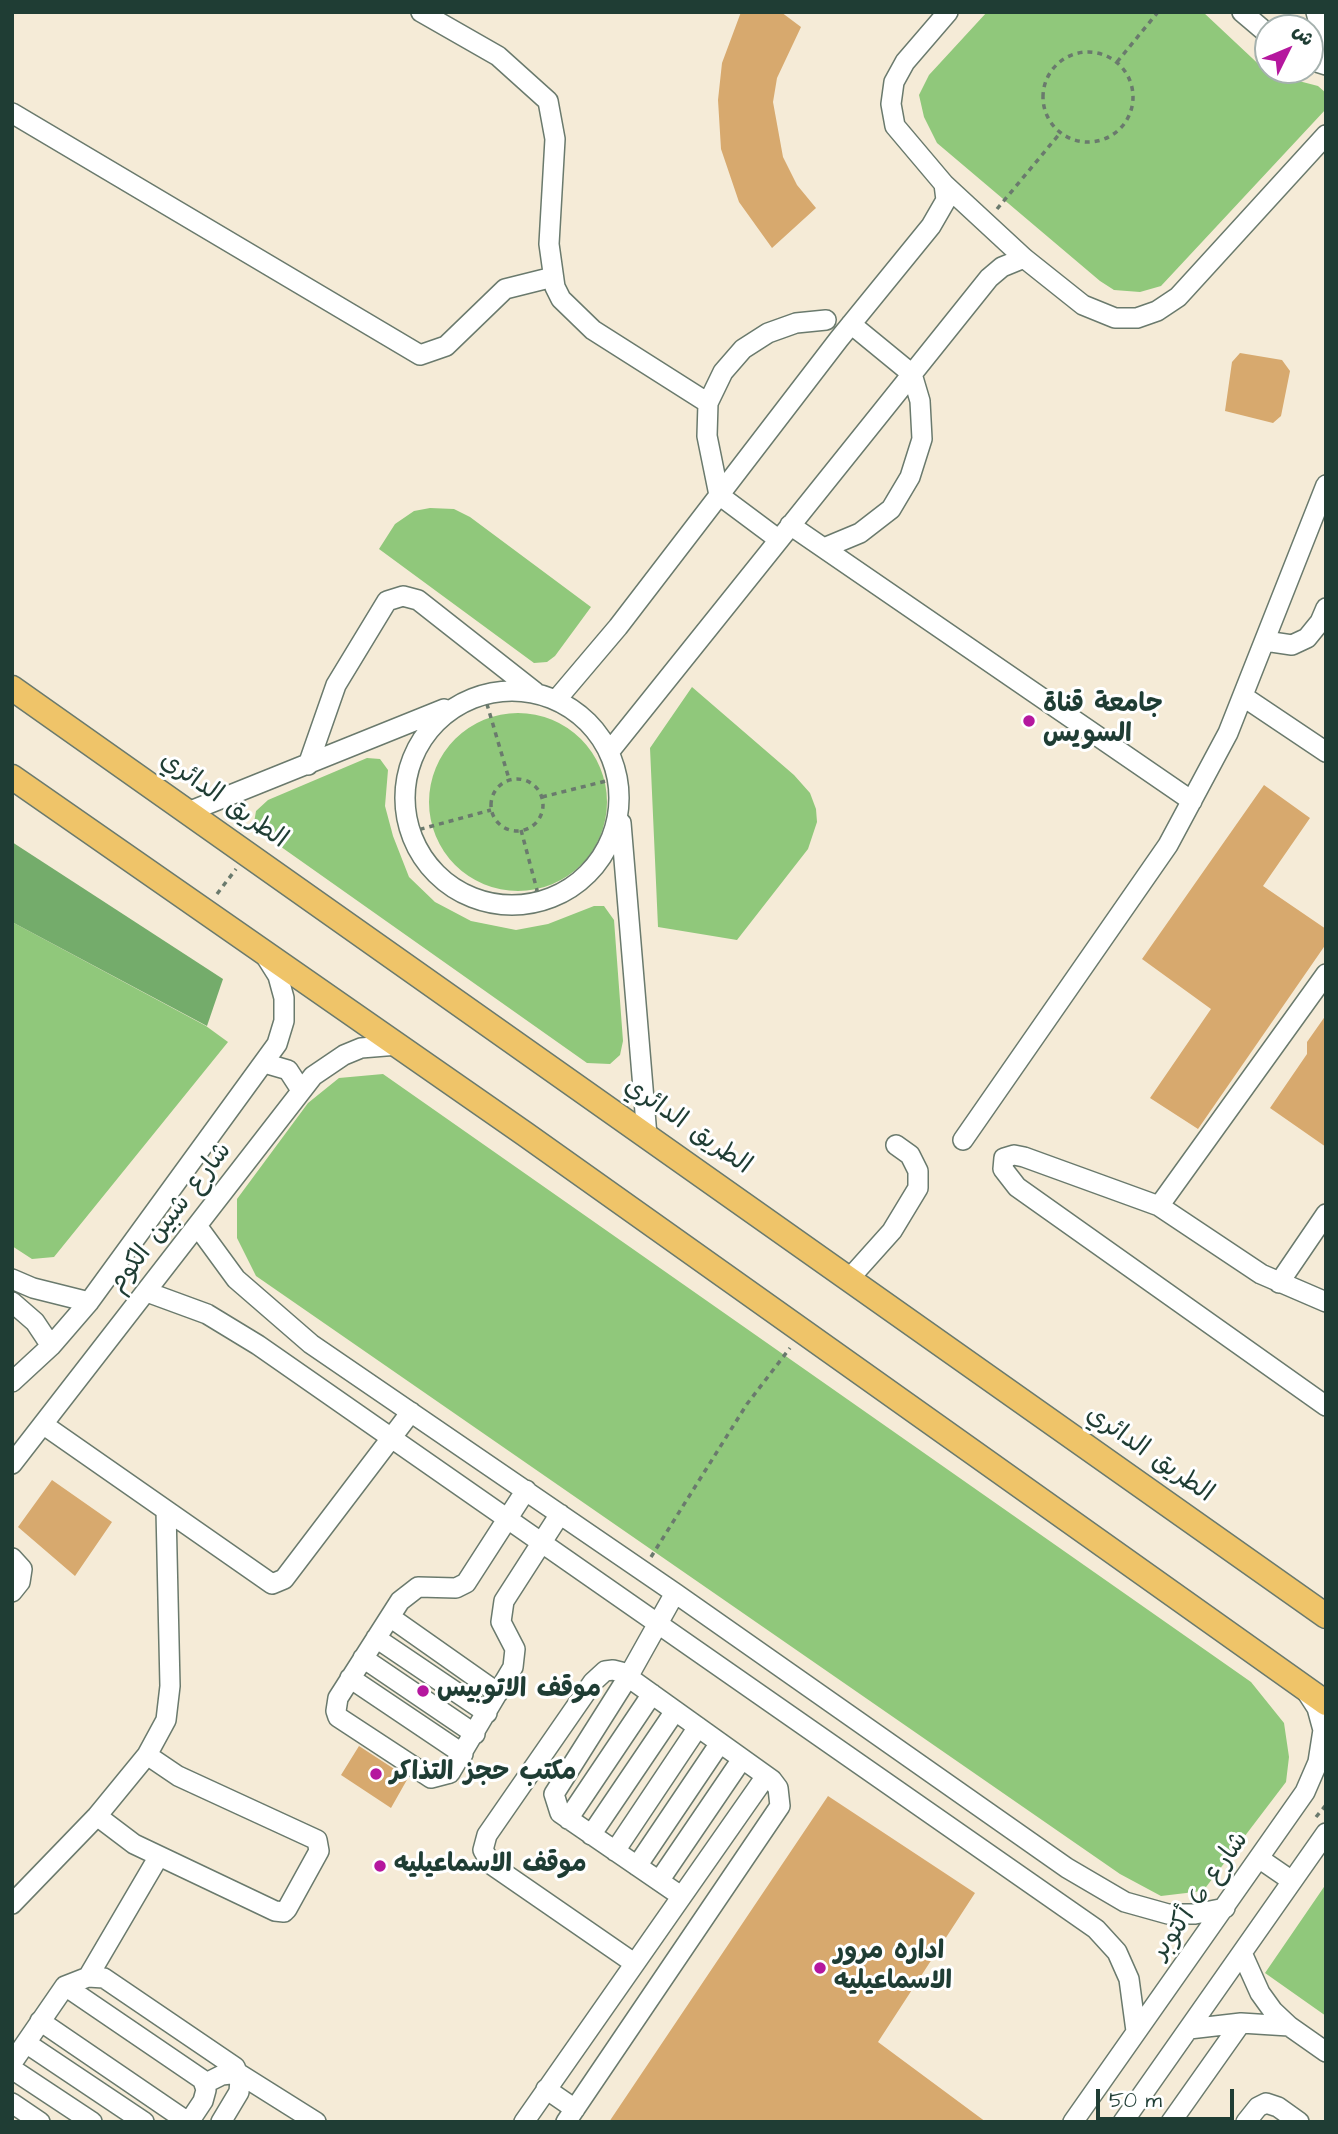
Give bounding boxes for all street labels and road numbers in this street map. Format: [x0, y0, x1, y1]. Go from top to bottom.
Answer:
street label: الطريق الدائري [153, 746, 293, 856]
street label: الطريق الدائري [617, 1072, 757, 1182]
street label: شارع شبين الكوم [103, 1137, 239, 1299]
street label: الطريق الدائري [1079, 1400, 1219, 1510]
street label: شارع 6 أكتوبر [1146, 1826, 1256, 1966]

